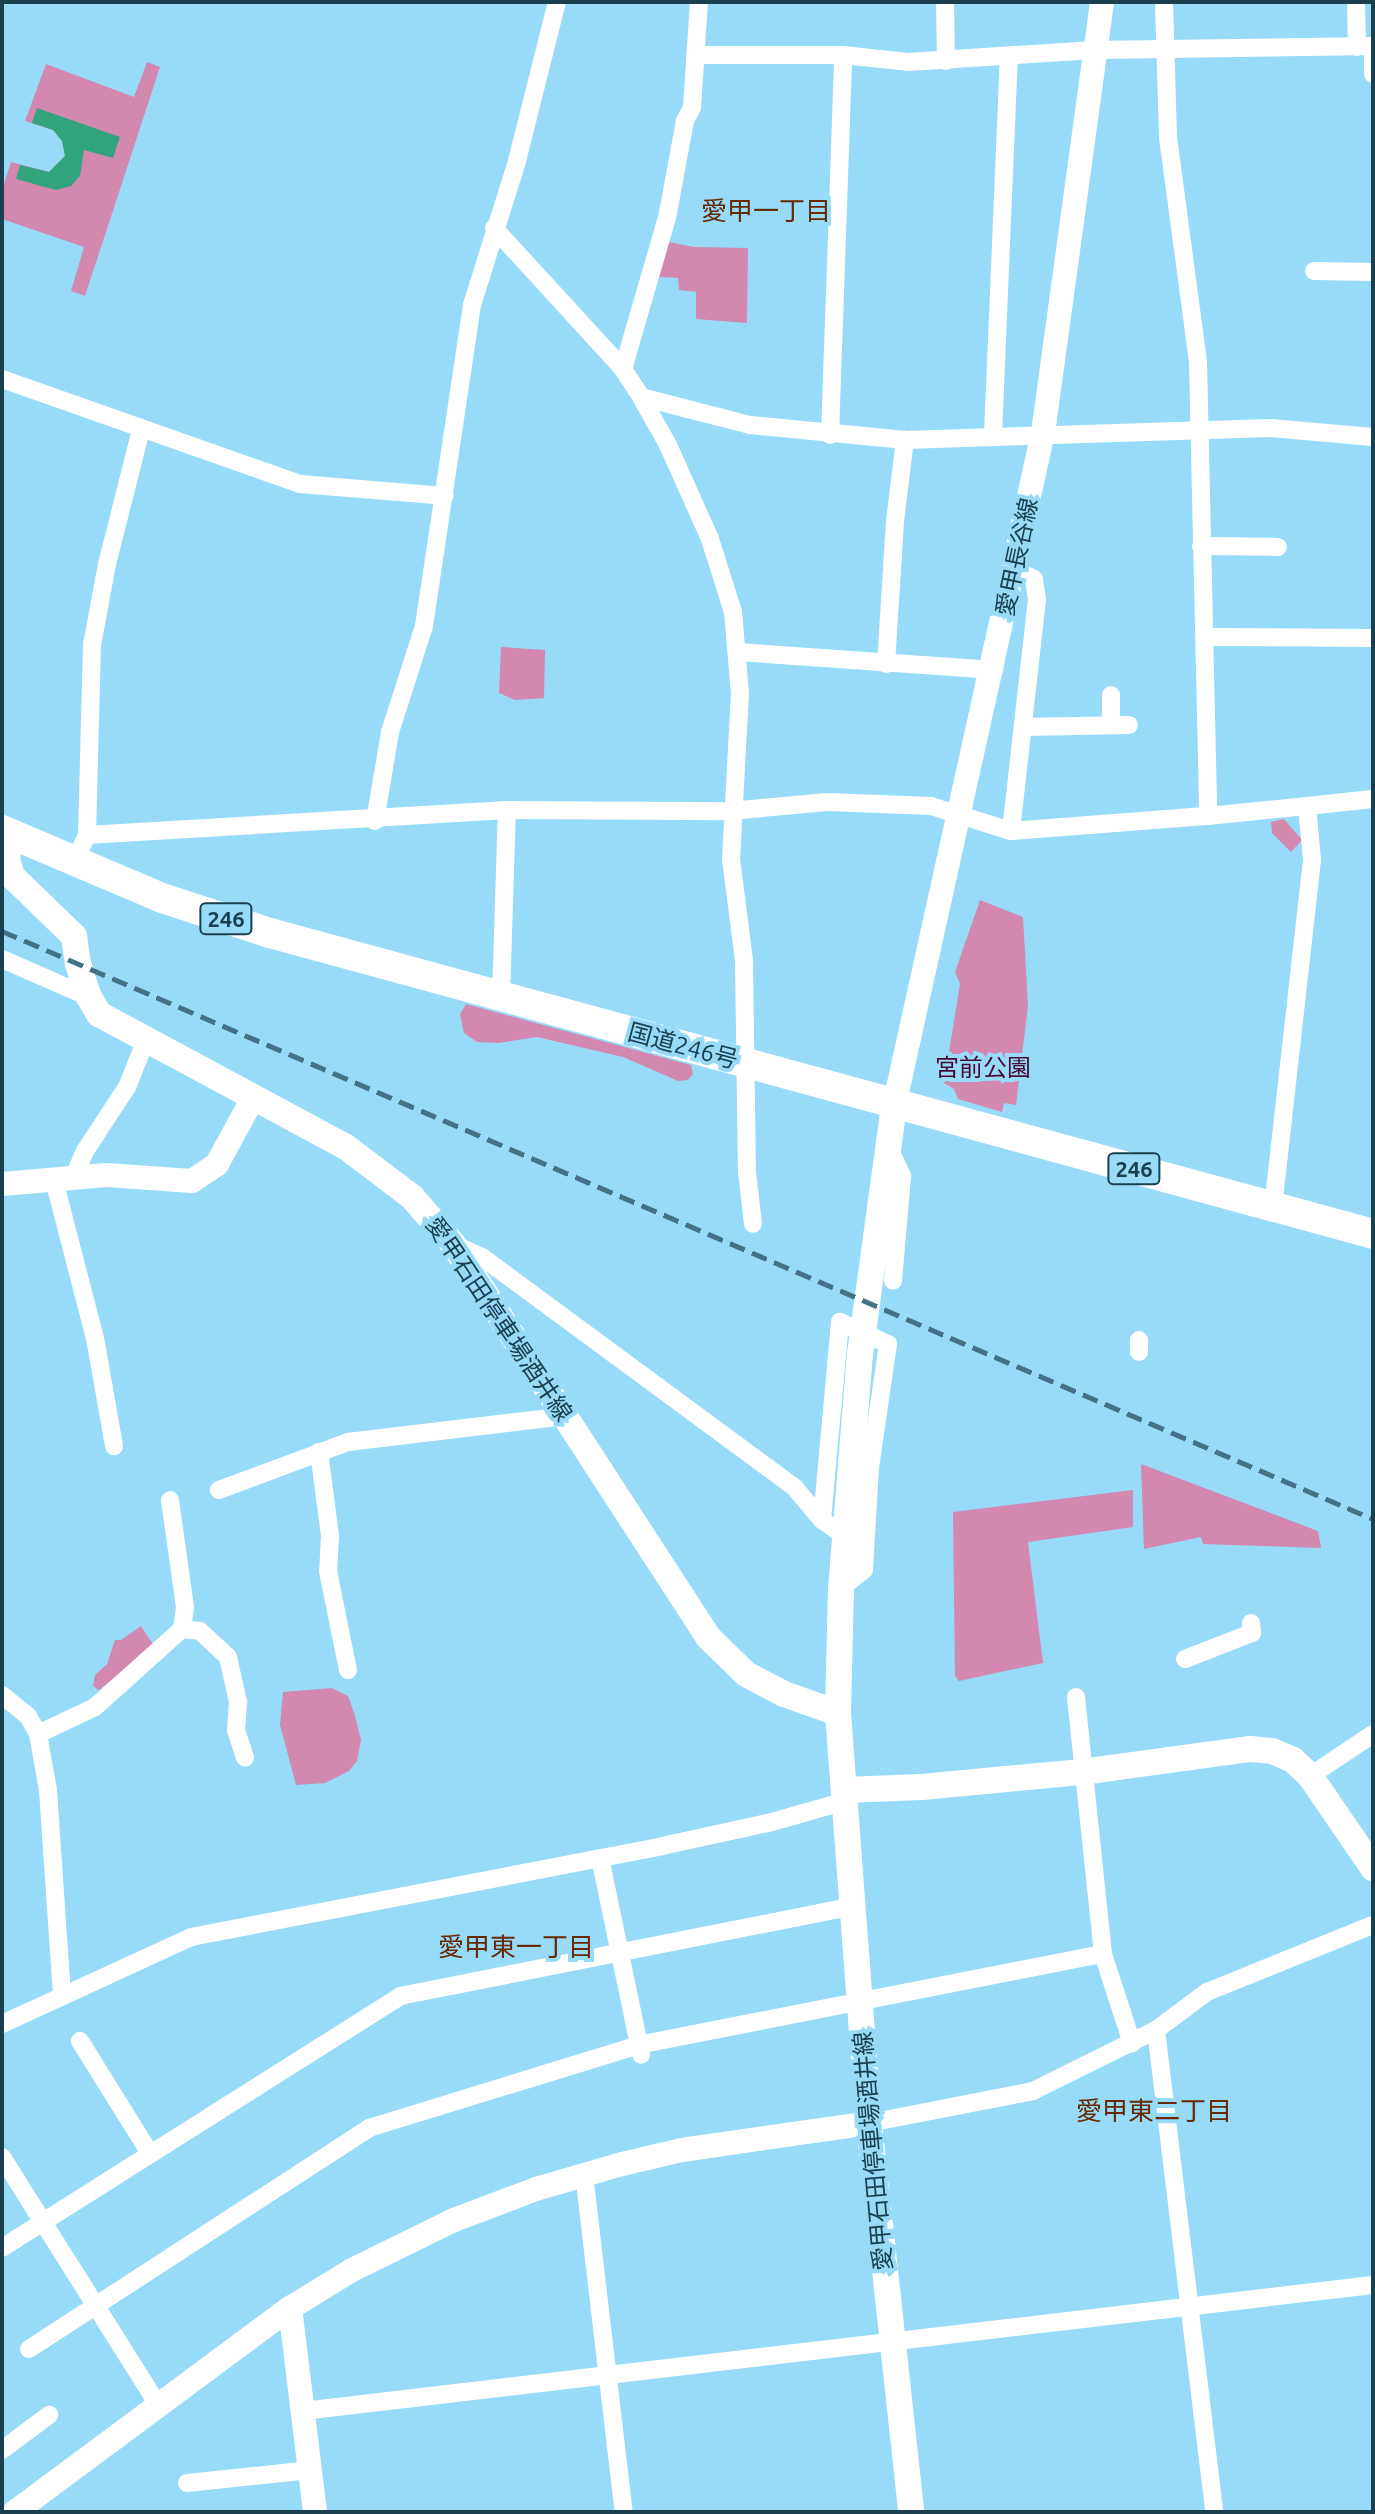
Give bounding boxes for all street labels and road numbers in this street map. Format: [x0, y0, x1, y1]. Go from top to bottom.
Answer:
street label: 愛甲長谷線 [990, 495, 1044, 619]
road number: 246 [198, 901, 254, 937]
street label: 国道246号 [625, 1018, 741, 1074]
road number: 246 [1106, 1151, 1162, 1187]
street label: 愛甲石田停車場酒井線 [420, 1211, 578, 1427]
street label: 愛甲石田停車場酒井線 [848, 2030, 898, 2272]

